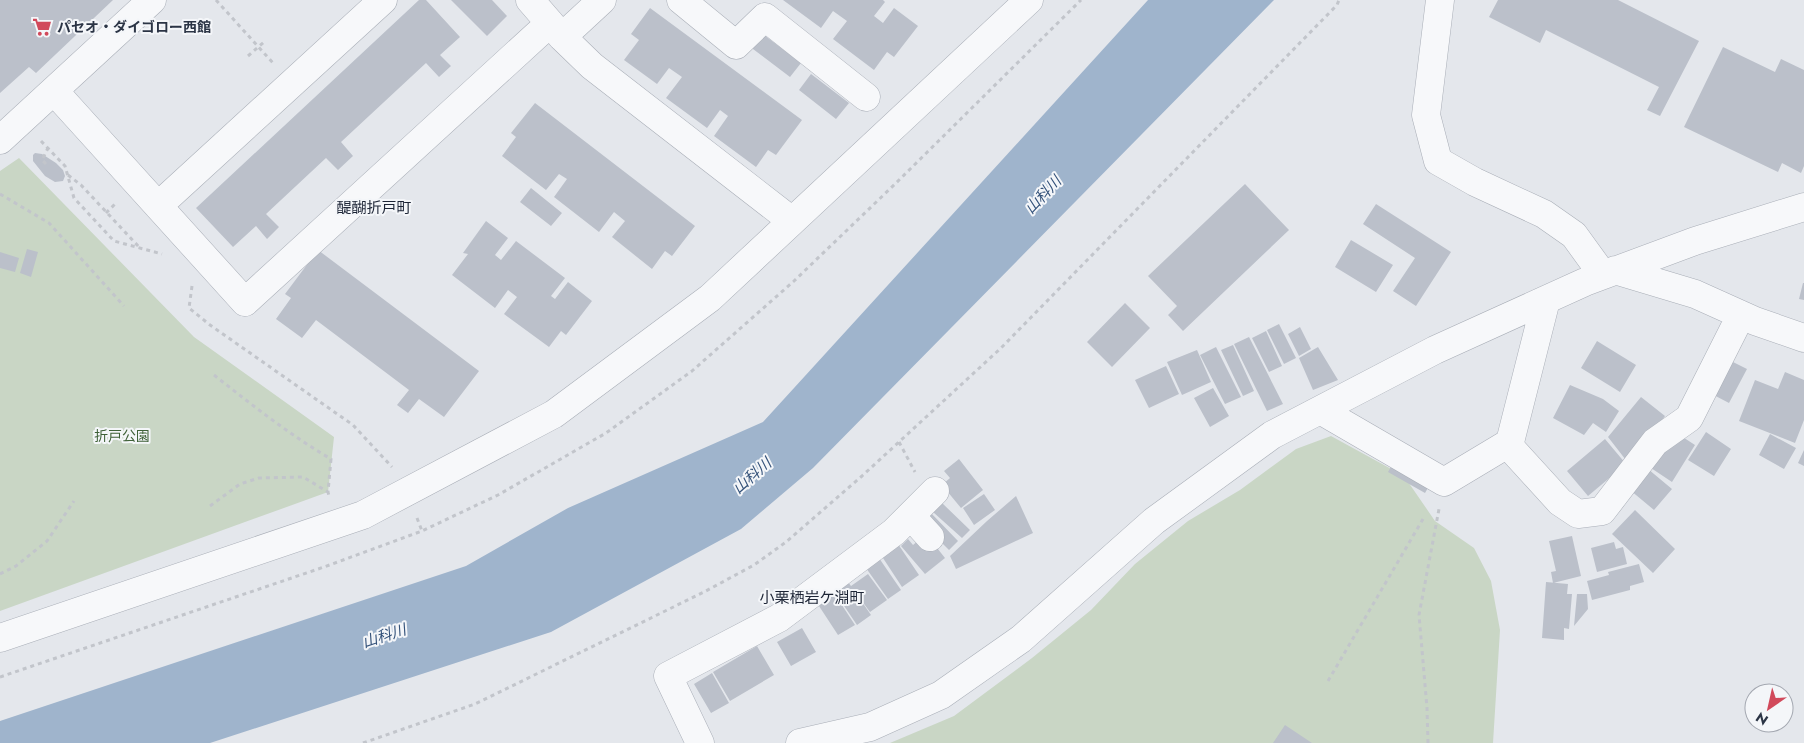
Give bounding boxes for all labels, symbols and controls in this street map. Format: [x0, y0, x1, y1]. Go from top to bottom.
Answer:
supermarket icon: パセオ・ダイゴロー西館 [31, 16, 53, 38]
place label: パセオ・ダイゴロー西館 [57, 17, 211, 37]
water label: 山科川 [1020, 170, 1068, 219]
district label: 醍醐折戸町 [336, 197, 412, 219]
park label: 折戸公園 [94, 426, 150, 446]
water label: 山科川 [728, 452, 778, 499]
district label: 小栗栖岩ケ淵町 [759, 587, 865, 609]
water label: 山科川 [359, 618, 411, 653]
north arrow [1744, 683, 1794, 733]
text: N [1752, 707, 1772, 730]

